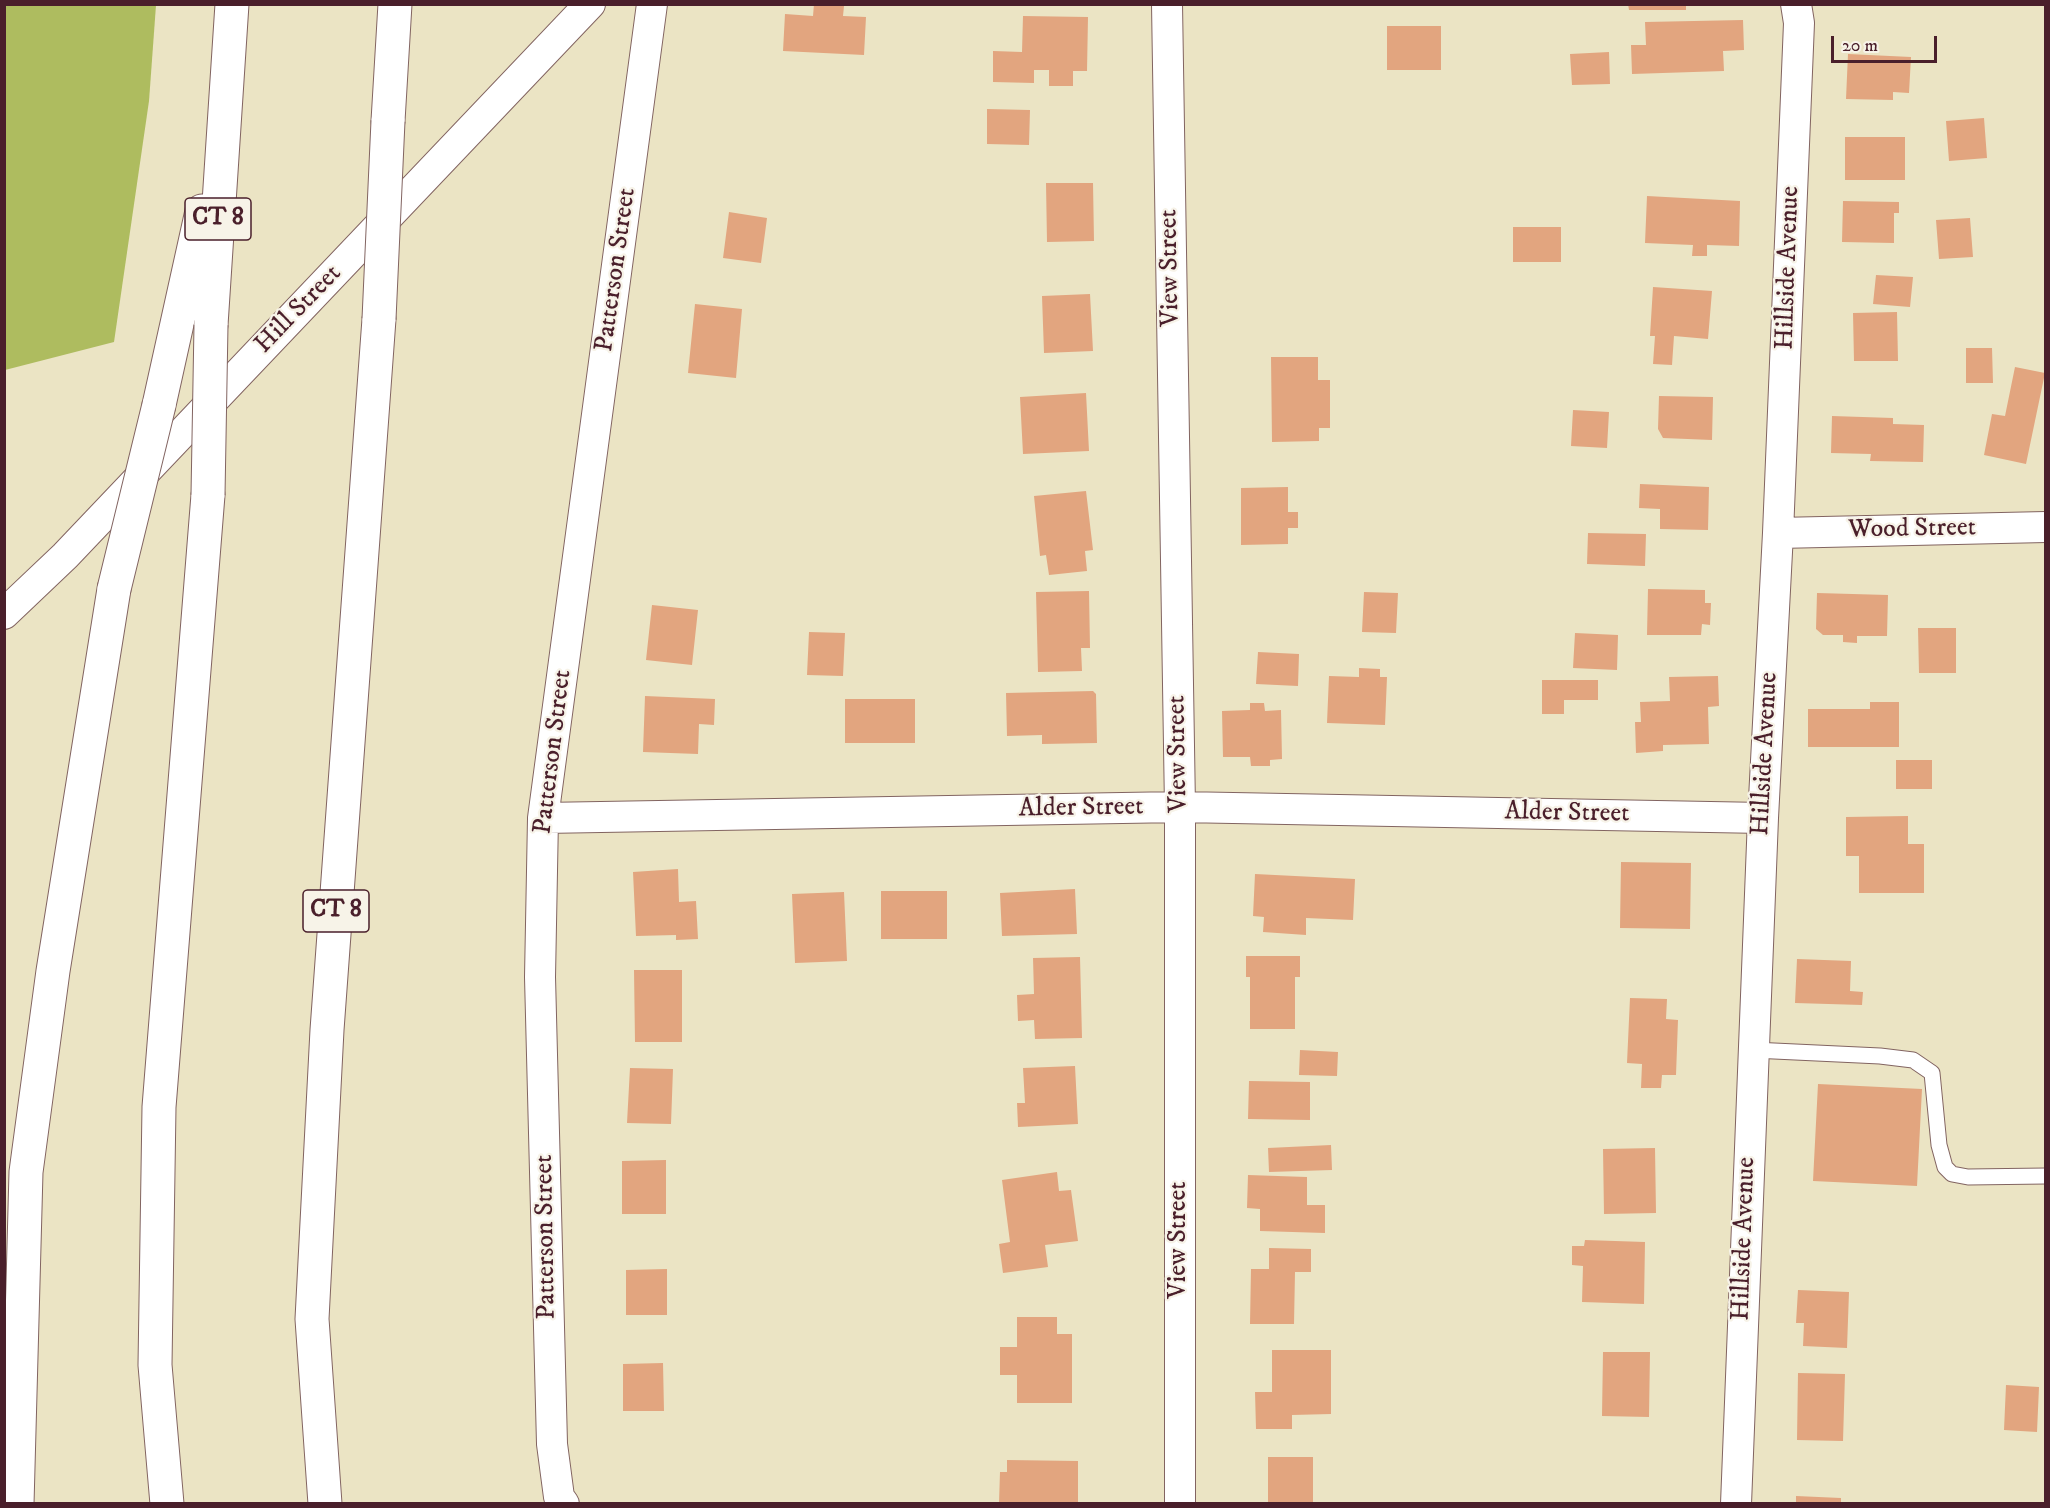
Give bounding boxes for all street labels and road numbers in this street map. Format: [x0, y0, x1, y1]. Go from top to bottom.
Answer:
street label: Patterson Street [590, 186, 644, 354]
street label: Hillside Avenue [1771, 186, 1807, 350]
road number: CT 8 [185, 198, 251, 240]
street label: View Street [1154, 209, 1188, 327]
street label: Hill Street [249, 259, 349, 361]
street label: Wood Street [1848, 513, 1976, 547]
street label: Patterson Street [528, 668, 580, 836]
street label: Hillside Avenue [1746, 671, 1786, 837]
street label: View Street [1162, 695, 1196, 813]
street label: Alder Street [1018, 792, 1144, 826]
street label: Alder Street [1504, 797, 1630, 831]
road number: CT 8 [303, 890, 369, 932]
street label: Patterson Street [530, 1154, 564, 1320]
street label: Hillside Avenue [1727, 1157, 1763, 1321]
street label: View Street [1164, 1181, 1196, 1299]

